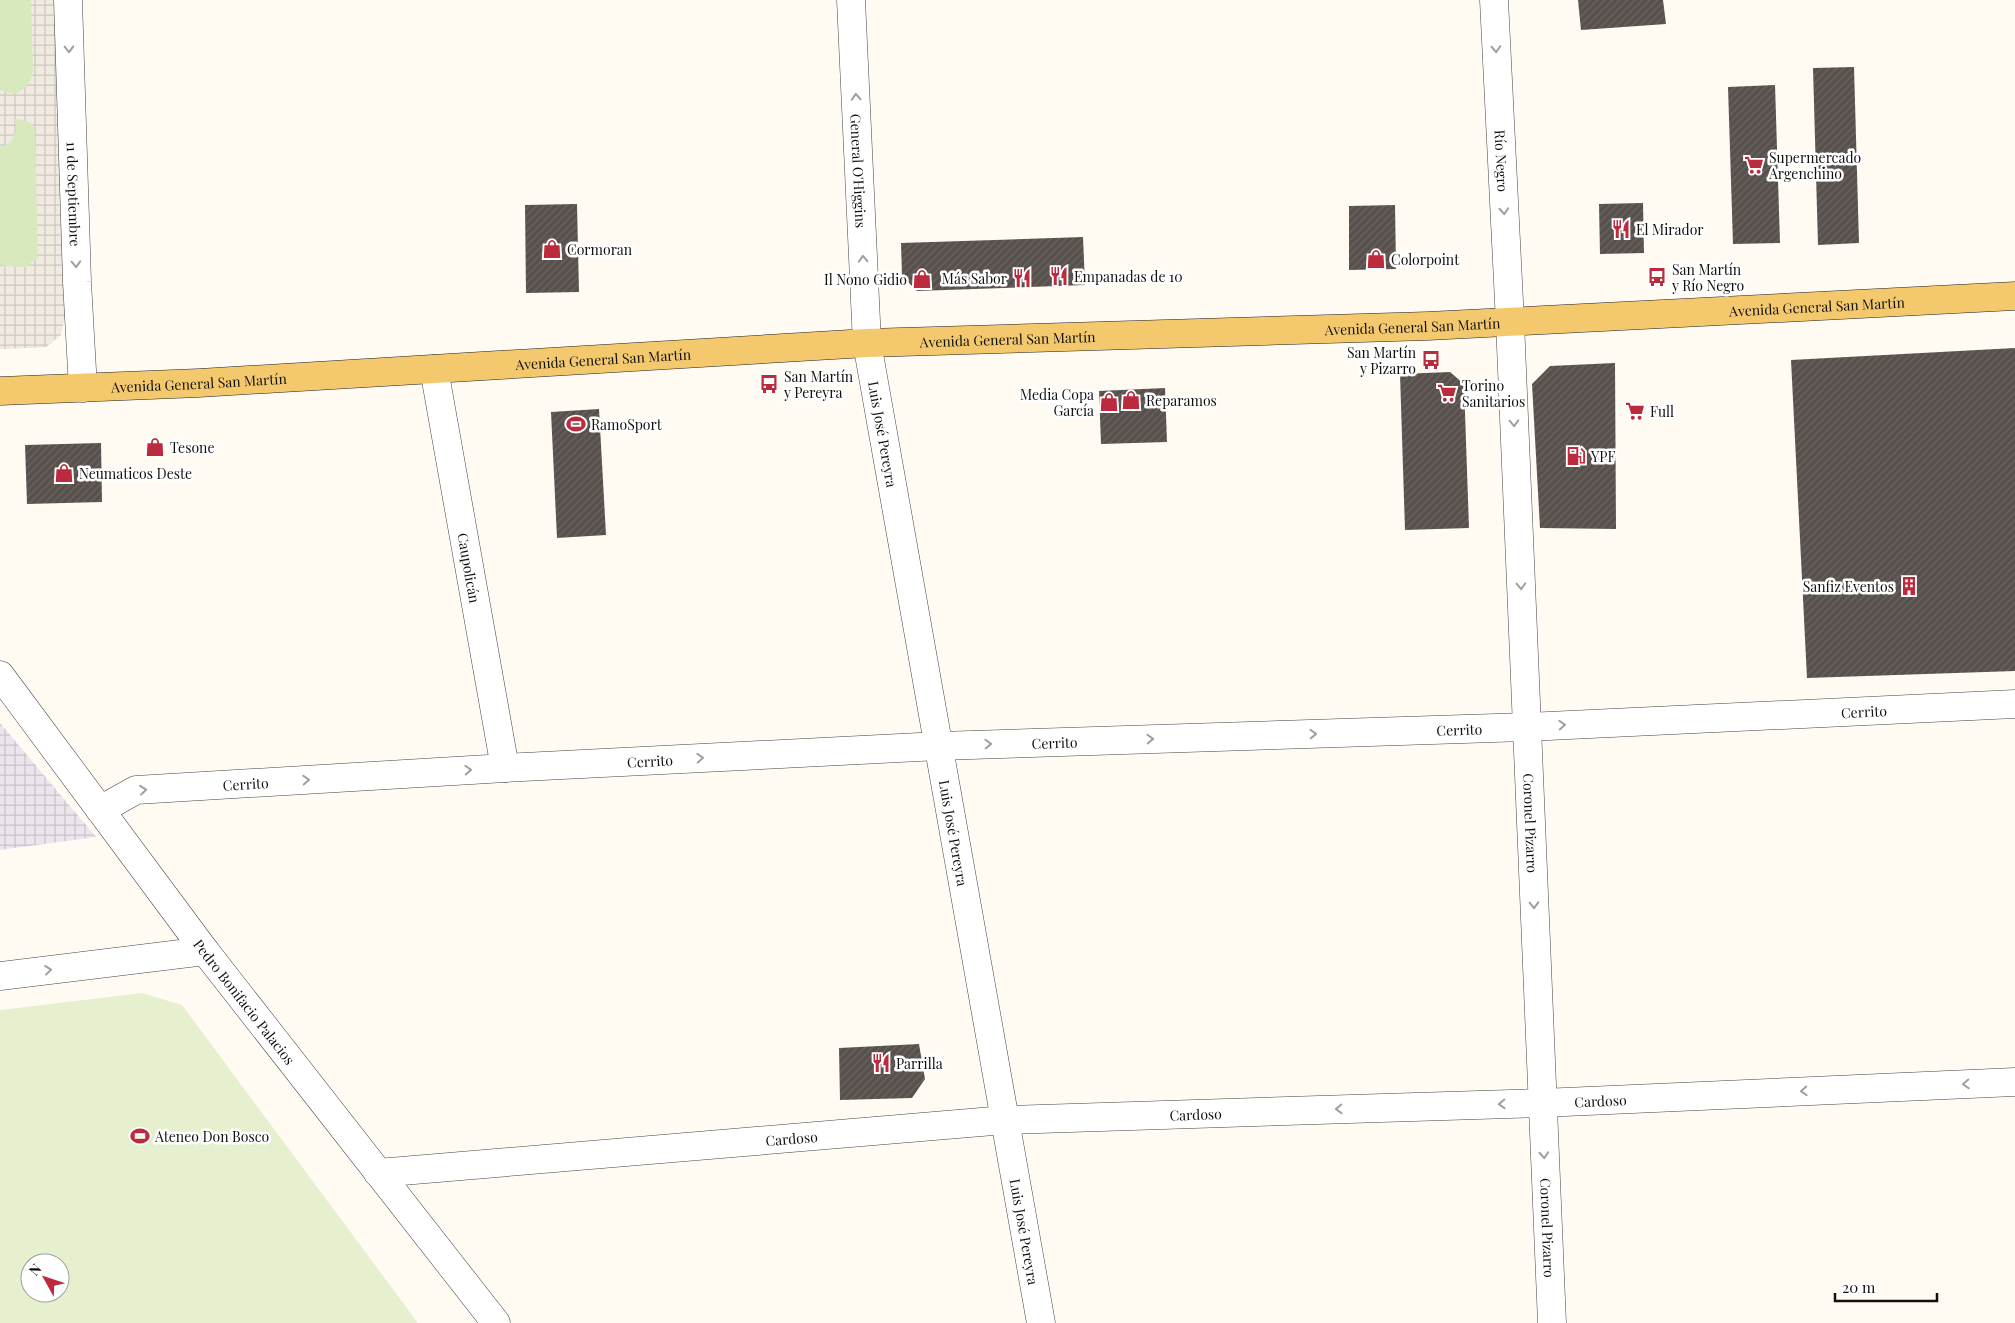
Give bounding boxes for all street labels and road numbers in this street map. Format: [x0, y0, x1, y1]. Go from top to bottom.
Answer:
street label: General O'Higgins [847, 113, 871, 228]
street label: Río Negro [1491, 129, 1513, 193]
street label: 11 de Septiembre [63, 141, 85, 247]
street label: Avenida General San Martín [1728, 292, 1906, 320]
street label: Avenida General San Martín [1323, 313, 1501, 339]
street label: Avenida General San Martín [918, 327, 1096, 351]
street label: Avenida General San Martín [514, 344, 692, 374]
street label: Avenida General San Martín [110, 368, 288, 396]
street label: Luis José Pereyra [864, 380, 902, 489]
street label: Caupolicán [454, 531, 485, 605]
street label: Cerrito [1841, 701, 1888, 722]
street label: Cerrito [1436, 719, 1483, 739]
street label: Cerrito [1031, 732, 1078, 753]
street label: Cerrito [627, 750, 674, 771]
street label: Cerrito [222, 773, 269, 794]
street label: Coronel Pizarro [1519, 773, 1543, 874]
street label: Luis José Pereyra [935, 778, 973, 888]
street label: Pedro Bonifacio Palacios [190, 935, 299, 1068]
street label: Cardoso [1574, 1090, 1627, 1111]
street label: Cardoso [1169, 1104, 1222, 1124]
street label: Cardoso [765, 1126, 819, 1150]
street label: Luis José Pereyra [1006, 1177, 1044, 1286]
street label: Coronel Pizarro [1536, 1178, 1560, 1278]

